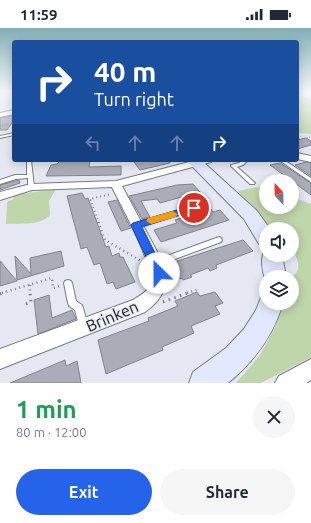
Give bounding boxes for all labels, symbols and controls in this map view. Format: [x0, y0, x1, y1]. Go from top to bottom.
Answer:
text: 11:59 [20, 6, 58, 23]
icon: right [28, 56, 80, 108]
text: 40 m [94, 56, 156, 87]
text: Turn right [94, 89, 174, 109]
icon: left [82, 132, 104, 154]
icon: ahead [124, 132, 146, 154]
icon: ahead [166, 132, 188, 154]
icon: right [208, 132, 230, 154]
north arrow [259, 174, 299, 214]
map controls [259, 174, 299, 310]
pin [177, 191, 211, 225]
icon: arrive [183, 197, 205, 219]
button: sound [259, 222, 299, 262]
position arrow [138, 252, 180, 294]
button: layers [259, 270, 299, 310]
street label: Brinken [83, 297, 141, 335]
text: 1 min [16, 396, 77, 423]
button: close [253, 396, 295, 438]
text: 80 m · 12:00 [16, 425, 87, 439]
button: Exit [16, 469, 152, 515]
button: Share [160, 469, 295, 515]

